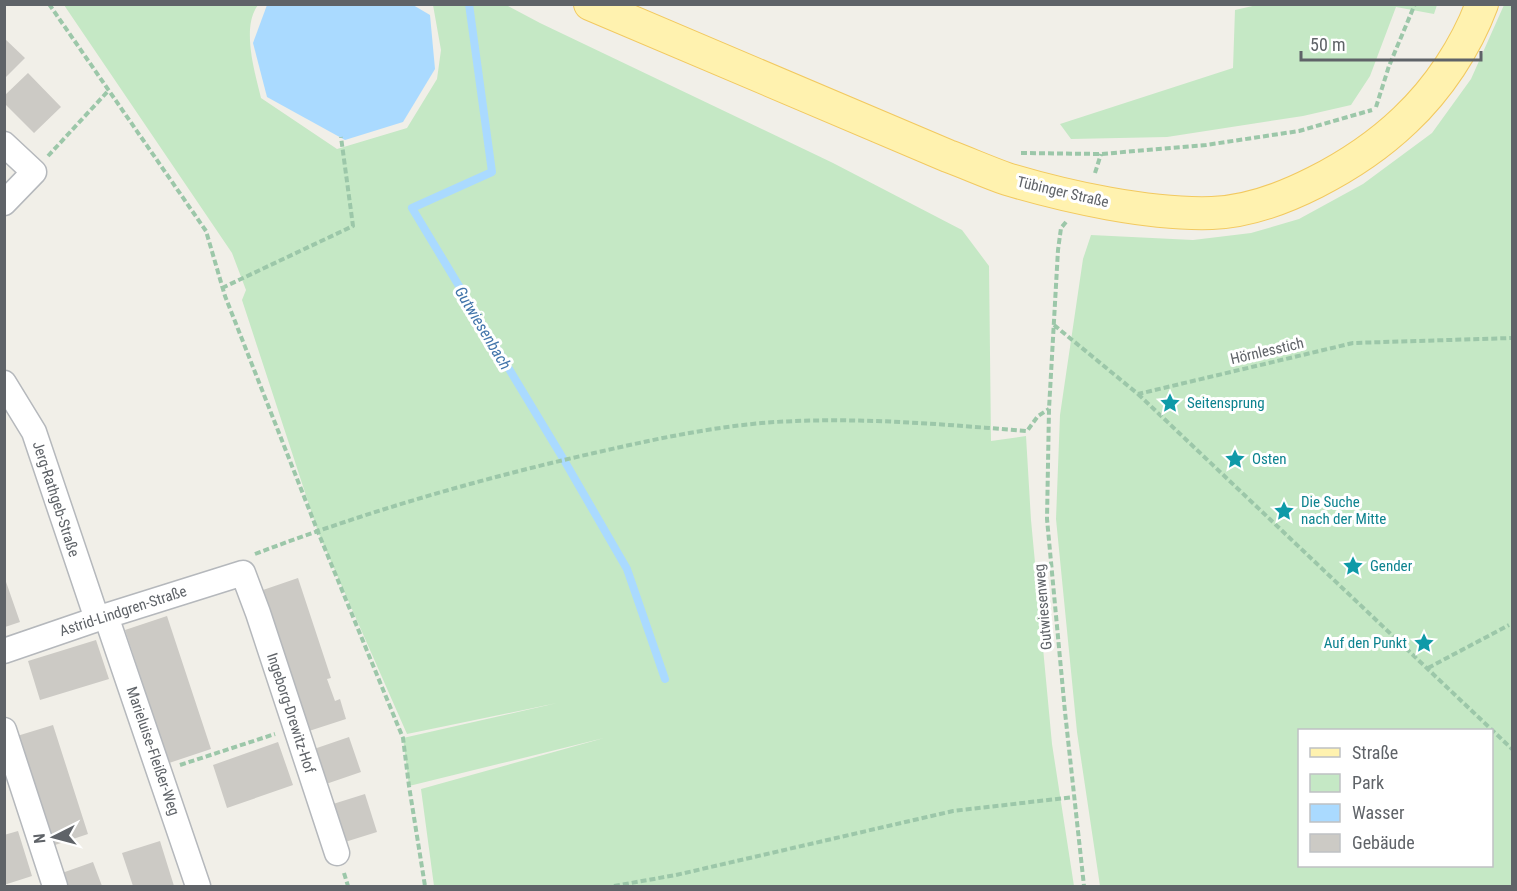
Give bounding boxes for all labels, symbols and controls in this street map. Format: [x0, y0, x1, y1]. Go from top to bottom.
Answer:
scale bar [1301, 24, 1481, 62]
text: 50 m [1310, 34, 1345, 55]
street label: Tübinger Straße [1015, 173, 1111, 211]
water label: Gutwiesenbach [451, 283, 515, 373]
street label: Hörnlesstich [1228, 334, 1306, 368]
place icon: Seitensprung [1158, 391, 1182, 415]
place label: Seitensprung [1187, 394, 1265, 412]
street label: Jerg-Rathgeb-Straße [29, 439, 83, 559]
place icon: Osten [1223, 447, 1247, 471]
place label: Osten [1252, 450, 1287, 468]
place label: Die Suche nach der Mitte [1301, 493, 1386, 528]
place icon: Die Suche nach der Mitte [1272, 499, 1296, 523]
place icon: Gender [1341, 554, 1365, 578]
place label: Gender [1370, 557, 1413, 575]
street label: Gutwiesenweg [1030, 563, 1056, 651]
street label: Astrid-Lindgren-Straße [57, 582, 189, 640]
place icon: Auf den Punkt [1412, 631, 1436, 655]
place label: Auf den Punkt [1324, 634, 1407, 652]
street label: Ingeborg-Drewitz-Hof [263, 651, 319, 776]
street label: Marieluise-Fleißer-Weg [122, 684, 184, 818]
legend [1298, 729, 1493, 867]
text: Straße [1352, 742, 1398, 763]
text: Park [1352, 772, 1384, 793]
text: Wasser [1352, 802, 1405, 823]
north arrow [24, 807, 84, 867]
text: Gebäude [1352, 832, 1415, 853]
text: N [30, 833, 50, 844]

